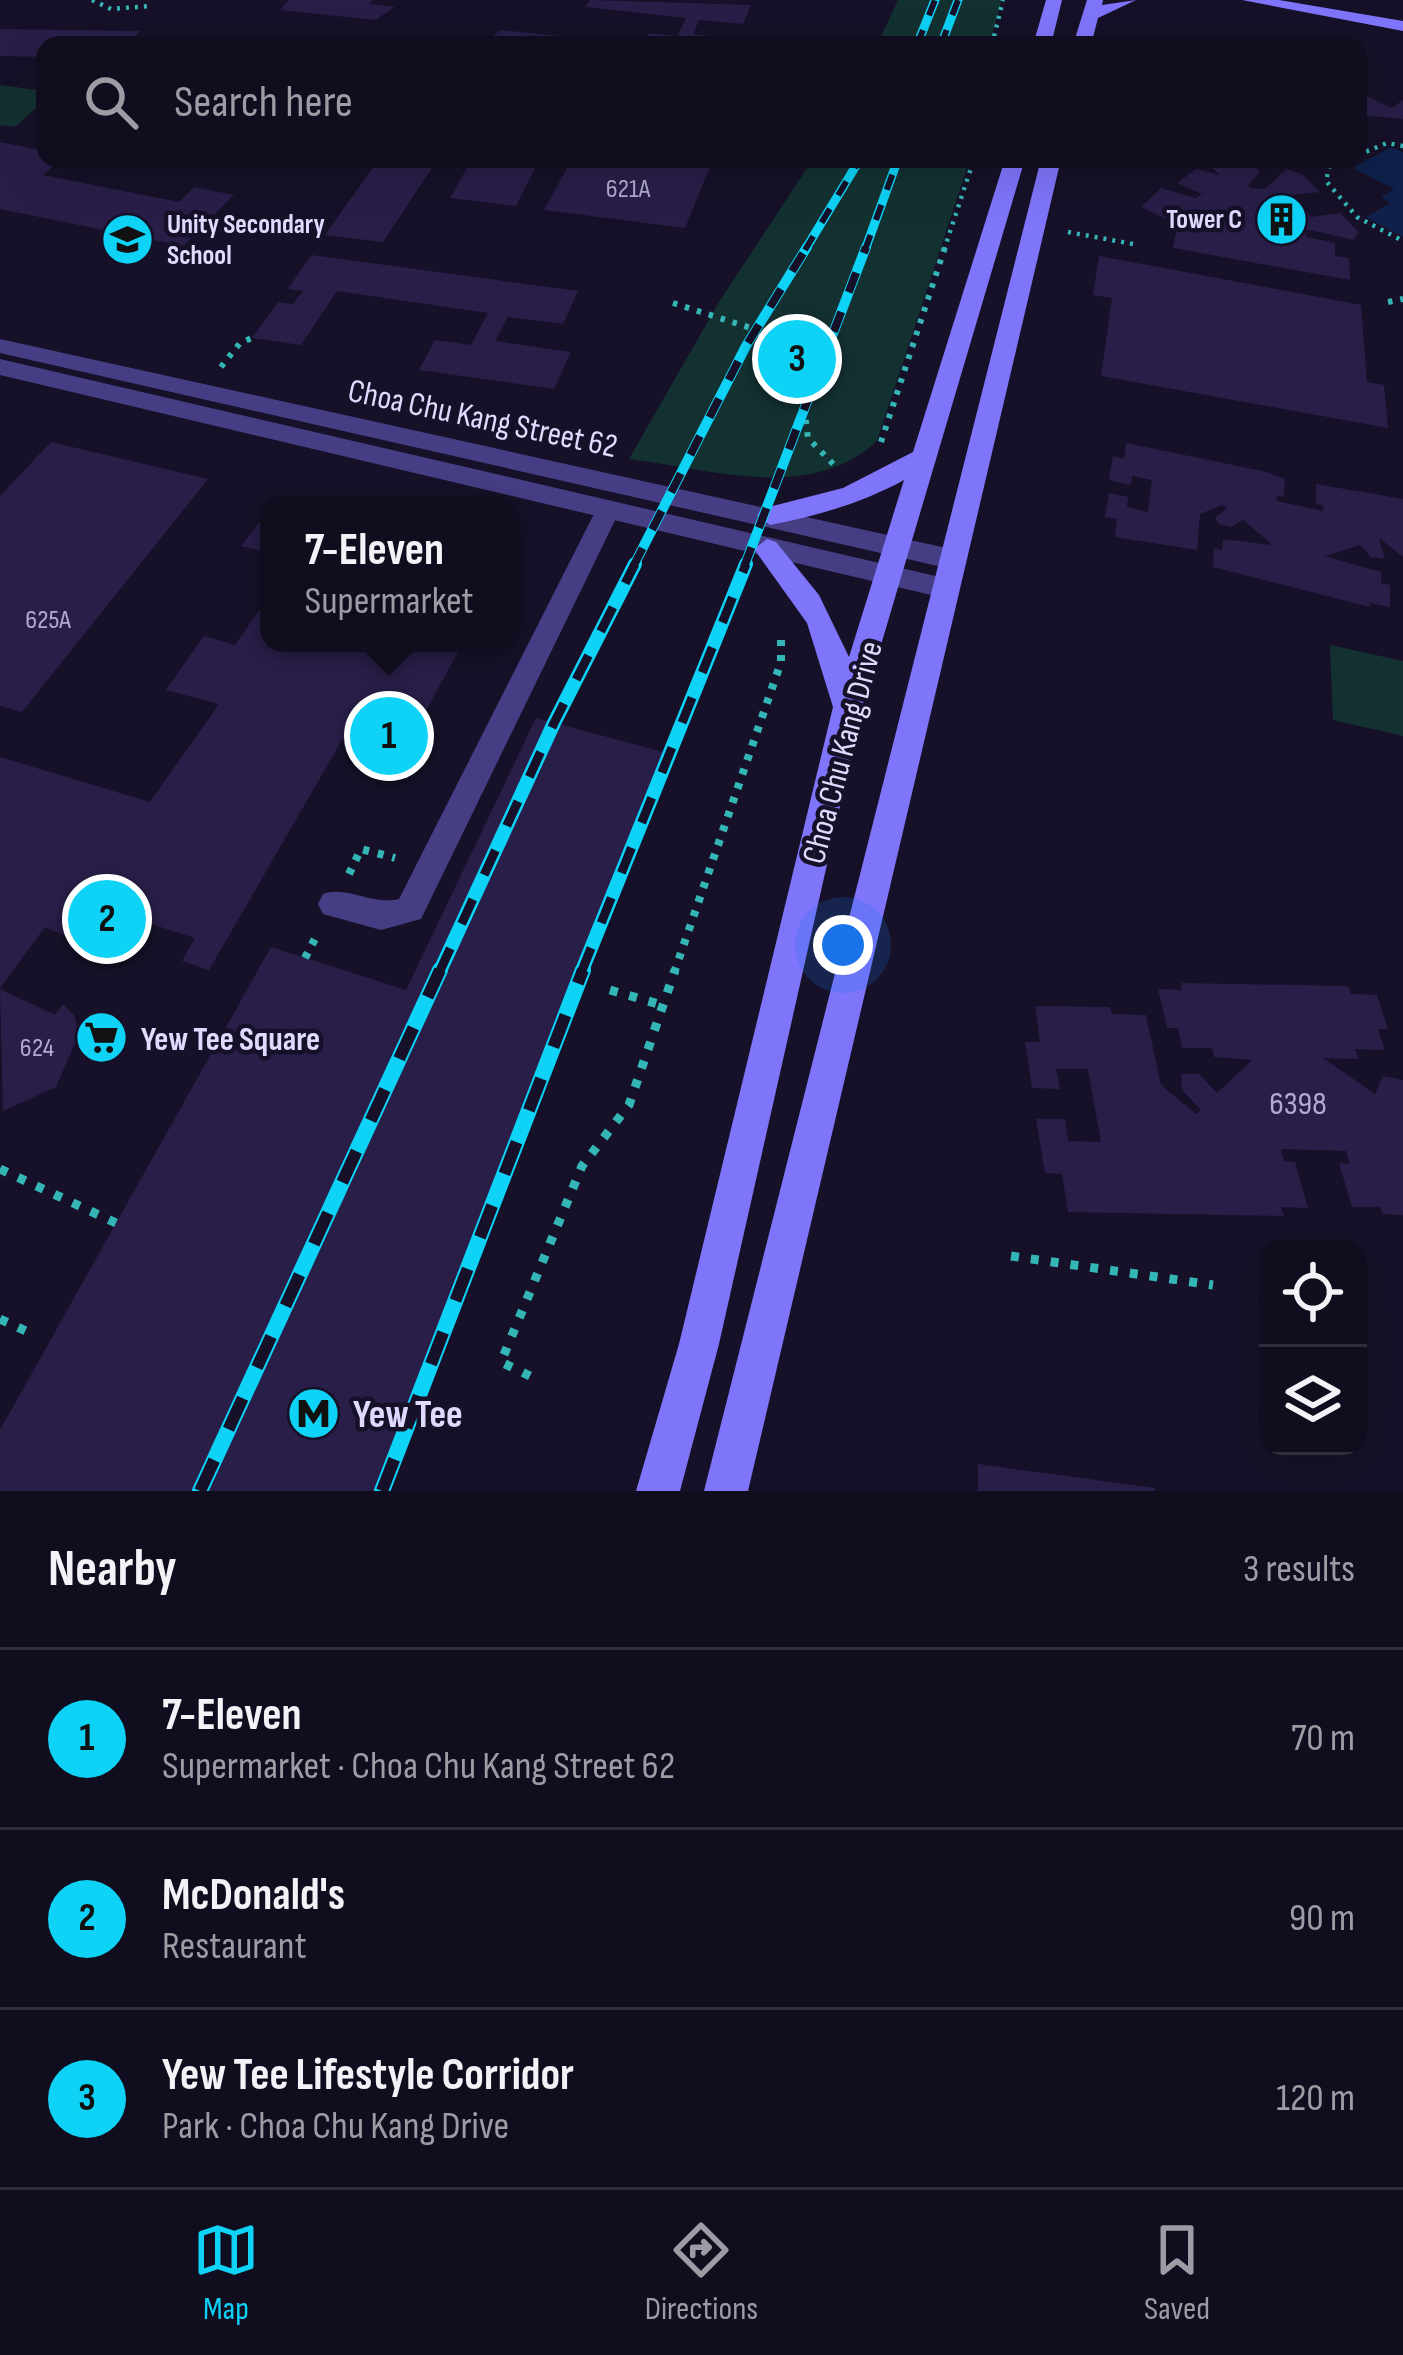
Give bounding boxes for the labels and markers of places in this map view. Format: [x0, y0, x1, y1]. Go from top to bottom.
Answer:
building icon: Tower C [1253, 191, 1309, 247]
place label: Tower C [1166, 204, 1242, 236]
place label: Unity Secondary School [167, 209, 325, 272]
school or university icon: Unity Secondary School [100, 212, 156, 268]
pin: 3 [758, 314, 836, 404]
pin: 1 [350, 691, 428, 781]
pin: 2 [68, 874, 146, 964]
supermarket icon: Yew Tee Square [74, 1010, 130, 1066]
place label: Yew Tee Square [141, 1020, 320, 1060]
metro station icon: Yew Tee [286, 1385, 342, 1441]
place label: Yew Tee [353, 1392, 463, 1439]

